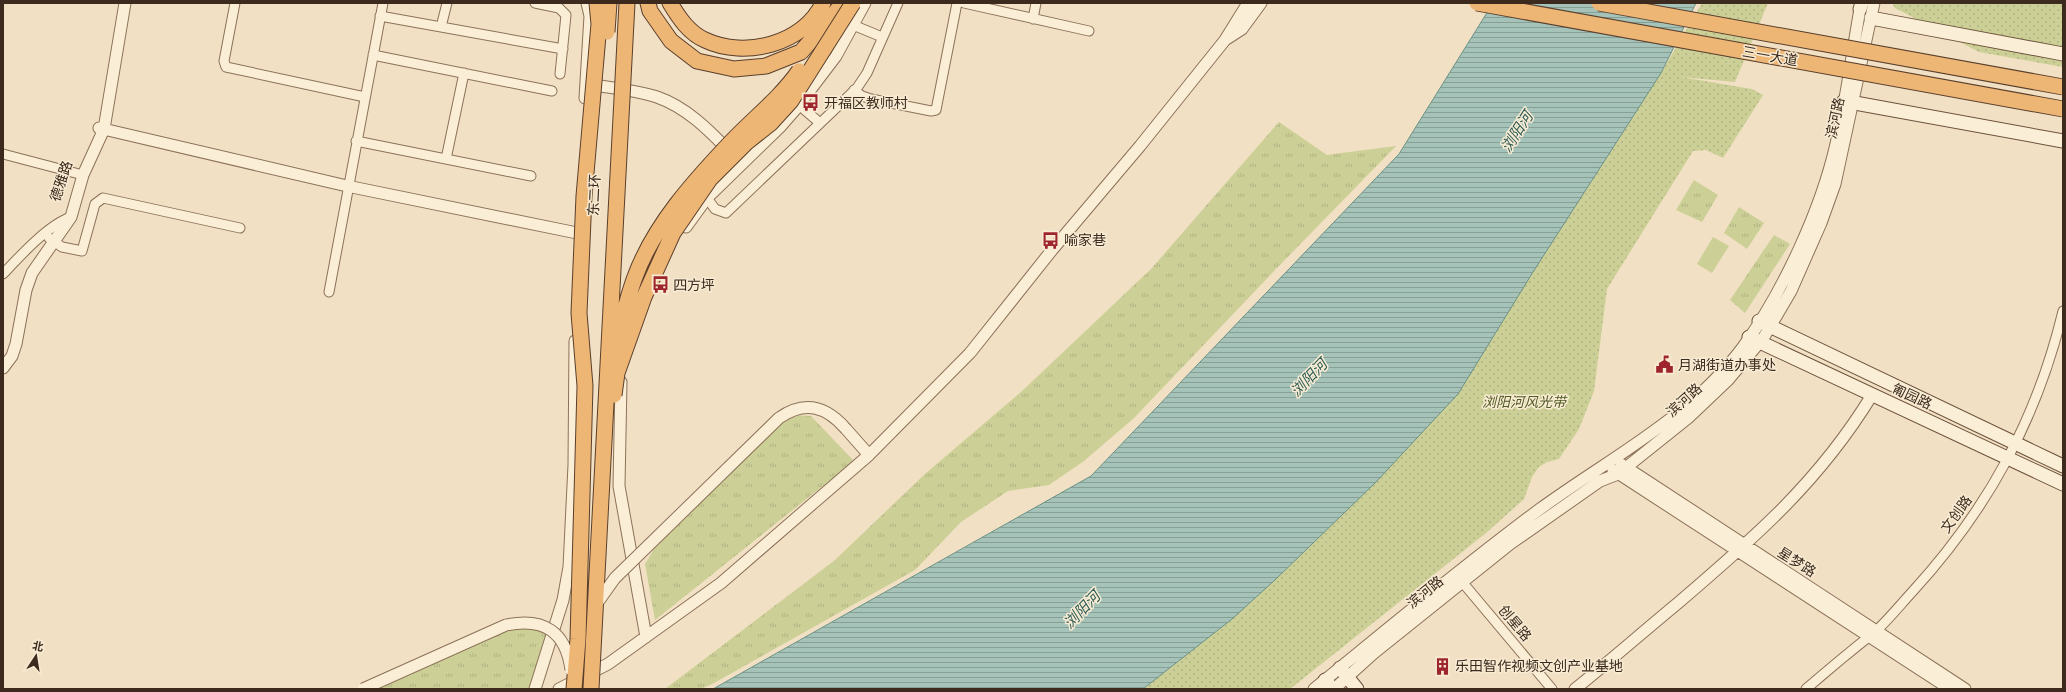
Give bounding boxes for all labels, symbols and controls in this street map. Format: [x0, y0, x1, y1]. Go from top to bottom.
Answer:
street label: 三一大道 [1741, 43, 1799, 70]
bus stop icon: 开福区教师村 [801, 93, 821, 113]
place label: 开福区教师村 [824, 95, 908, 112]
street label: 滨河路 [1823, 96, 1848, 140]
water label: 浏阳河 [1497, 106, 1538, 156]
street label: 德雅路 [47, 159, 76, 204]
street label: 东二环 [585, 174, 604, 216]
bus stop icon: 喻家巷 [1041, 230, 1061, 250]
place label: 喻家巷 [1064, 232, 1106, 249]
bus stop icon: 四方坪 [650, 275, 670, 295]
place label: 四方坪 [673, 277, 715, 294]
water label: 浏阳河 [1287, 353, 1333, 400]
public building icon: 月湖街道办事处 [1655, 355, 1675, 375]
place label: 月湖街道办事处 [1678, 357, 1776, 374]
street label: 滨河路 [1663, 380, 1706, 421]
street label: 匍园路 [1889, 380, 1934, 413]
park label: 浏阳河风光带 [1482, 394, 1568, 411]
street label: 文创路 [1937, 492, 1976, 536]
street label: 星梦路 [1774, 544, 1819, 581]
street label: 滨河路 [1404, 573, 1447, 612]
water label: 浏阳河 [1060, 585, 1106, 632]
street label: 创星路 [1495, 602, 1535, 645]
north arrow [16, 636, 56, 676]
text: 北 [31, 639, 45, 654]
building icon: 乐田智作视频文创产业基地 [1432, 656, 1452, 676]
place label: 乐田智作视频文创产业基地 [1455, 658, 1623, 675]

